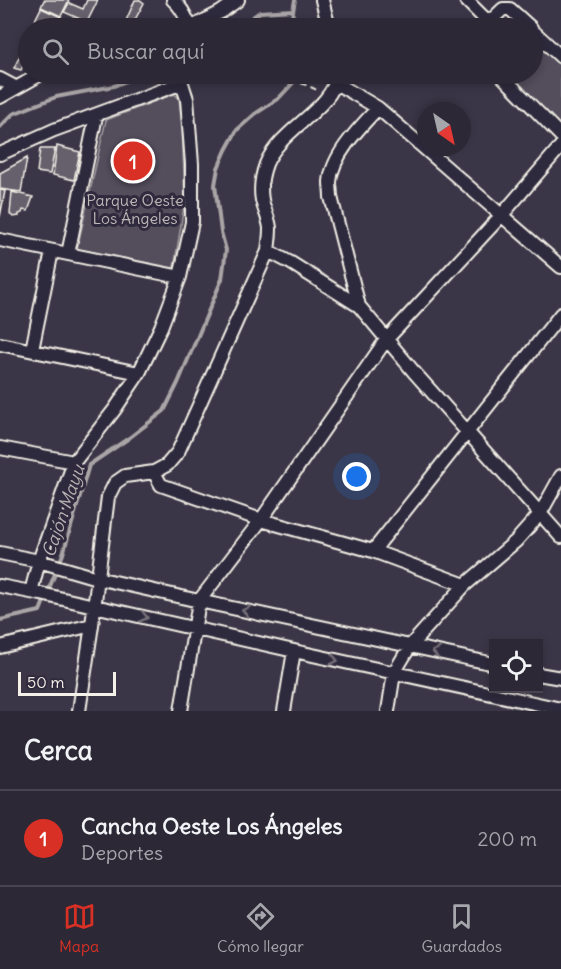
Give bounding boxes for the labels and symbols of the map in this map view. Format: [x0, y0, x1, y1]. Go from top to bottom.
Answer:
north arrow [417, 102, 471, 156]
pin: 1 [114, 138, 152, 184]
park label: Parque Oeste Los Ángeles [86, 190, 184, 228]
water label: Cajón Mayu [36, 460, 90, 560]
your location [342, 462, 371, 491]
one-way arrow [241, 605, 251, 618]
one-way arrow [139, 610, 149, 623]
one-way arrow [432, 646, 442, 659]
one-way arrow [328, 653, 338, 666]
scale bar [18, 669, 116, 696]

